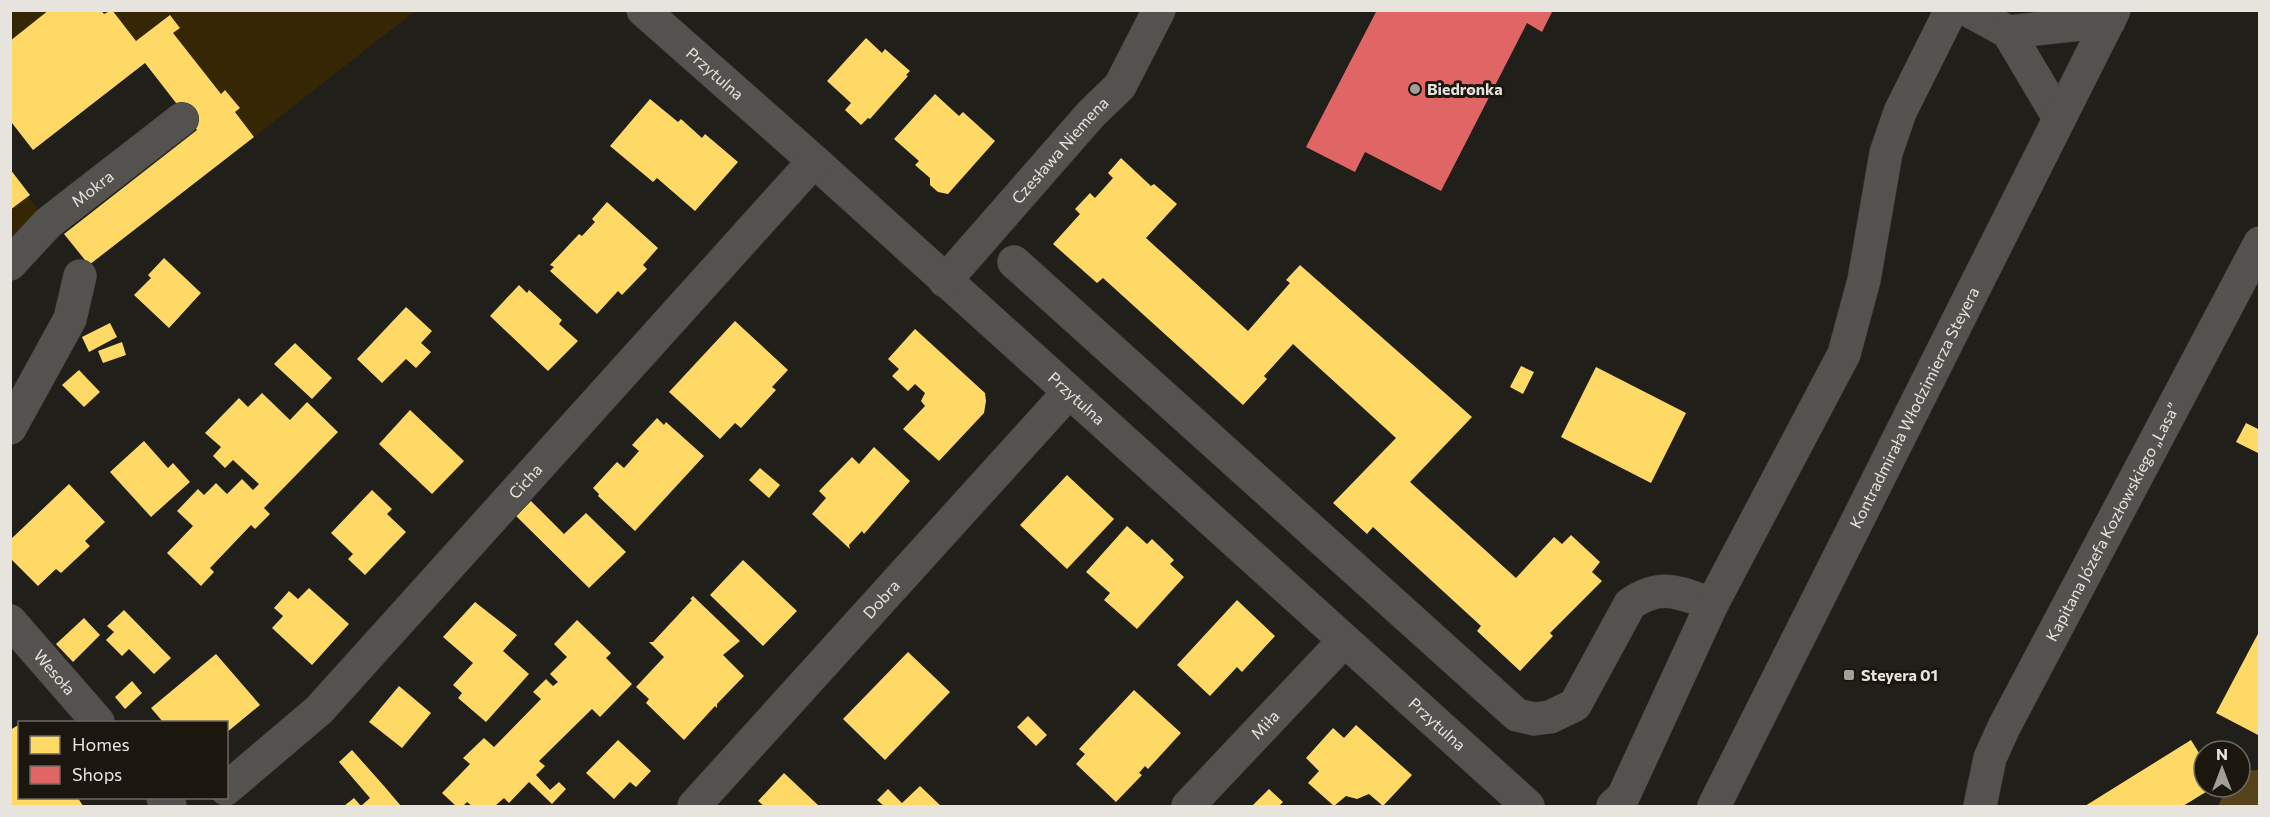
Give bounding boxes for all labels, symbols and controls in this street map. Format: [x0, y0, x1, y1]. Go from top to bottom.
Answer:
street label: Przytulna [683, 43, 748, 103]
place label: Biedronka [1427, 79, 1503, 98]
marker: Biedronka [1408, 82, 1422, 96]
street label: Czesława Niemena [1007, 93, 1112, 207]
street label: Mokra [67, 166, 117, 210]
street label: Kontradmirała Włodzimierza Steyera [1845, 284, 1982, 531]
street label: Przytulna [1045, 367, 1109, 428]
street label: Kapitana Józefa Kozłowskiego „Lasa” [2041, 399, 2183, 644]
street label: Cicha [504, 460, 545, 502]
street label: Dobra [859, 576, 903, 622]
street label: Wesoła [30, 645, 80, 698]
place label: Steyera 01 [1861, 665, 1938, 684]
marker: Steyera 01 [1842, 668, 1856, 682]
street label: Przytulna [1405, 693, 1470, 754]
street label: Miła [1246, 706, 1283, 743]
legend [18, 721, 228, 799]
text: Homes [72, 733, 130, 755]
north arrow [2192, 739, 2252, 799]
text: N [2216, 744, 2228, 763]
text: Shops [72, 763, 122, 785]

